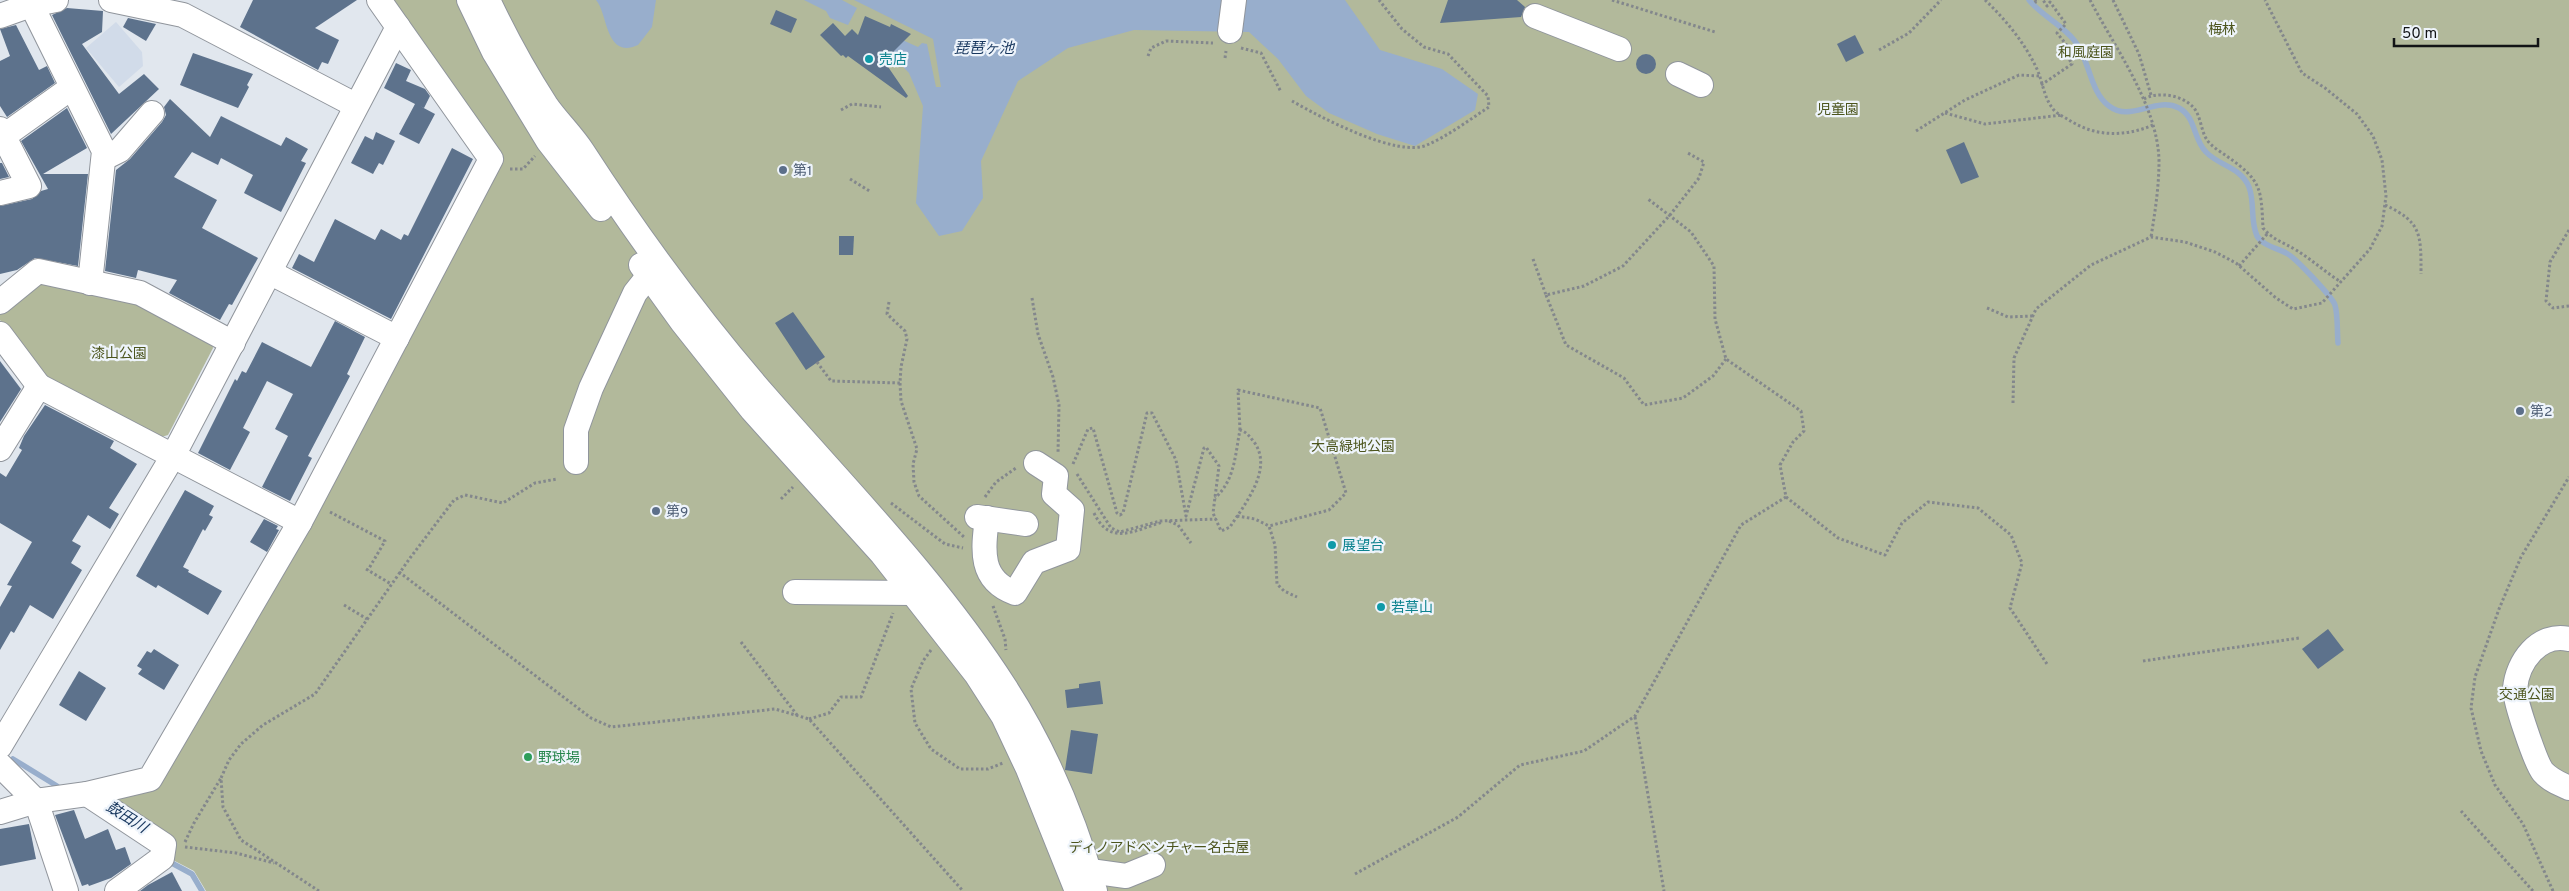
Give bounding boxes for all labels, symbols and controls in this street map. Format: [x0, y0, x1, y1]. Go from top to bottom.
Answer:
scale bar [2394, 15, 2538, 47]
park label: 梅林 [2208, 21, 2236, 39]
text: 50 m [2402, 25, 2437, 44]
water label: 琵琶ヶ池 [954, 40, 1016, 59]
park label: 和風庭園 [2058, 45, 2114, 62]
place label: 売店 [879, 52, 907, 69]
marker: 売店 [863, 53, 875, 65]
park label: 児童園 [1817, 102, 1859, 119]
place label: 第1 [793, 162, 812, 180]
marker: 第1 [777, 164, 789, 176]
park label: 漆山公園 [91, 346, 147, 363]
place label: 第2 [2530, 403, 2553, 421]
marker: 第2 [2514, 405, 2526, 417]
park label: 大高緑地公園 [1311, 439, 1395, 456]
place label: 第9 [666, 503, 688, 521]
marker: 第9 [650, 505, 662, 517]
place label: 展望台 [1342, 537, 1384, 555]
marker: 展望台 [1326, 539, 1338, 551]
place label: 若草山 [1391, 600, 1433, 617]
marker: 若草山 [1375, 601, 1387, 613]
park label: 交通公園 [2499, 687, 2555, 704]
place label: 野球場 [538, 750, 580, 767]
marker: 野球場 [522, 751, 534, 763]
water label: 鼓田川 [102, 798, 152, 839]
park label: ディノアドベンチャー名古屋 [1069, 840, 1249, 857]

